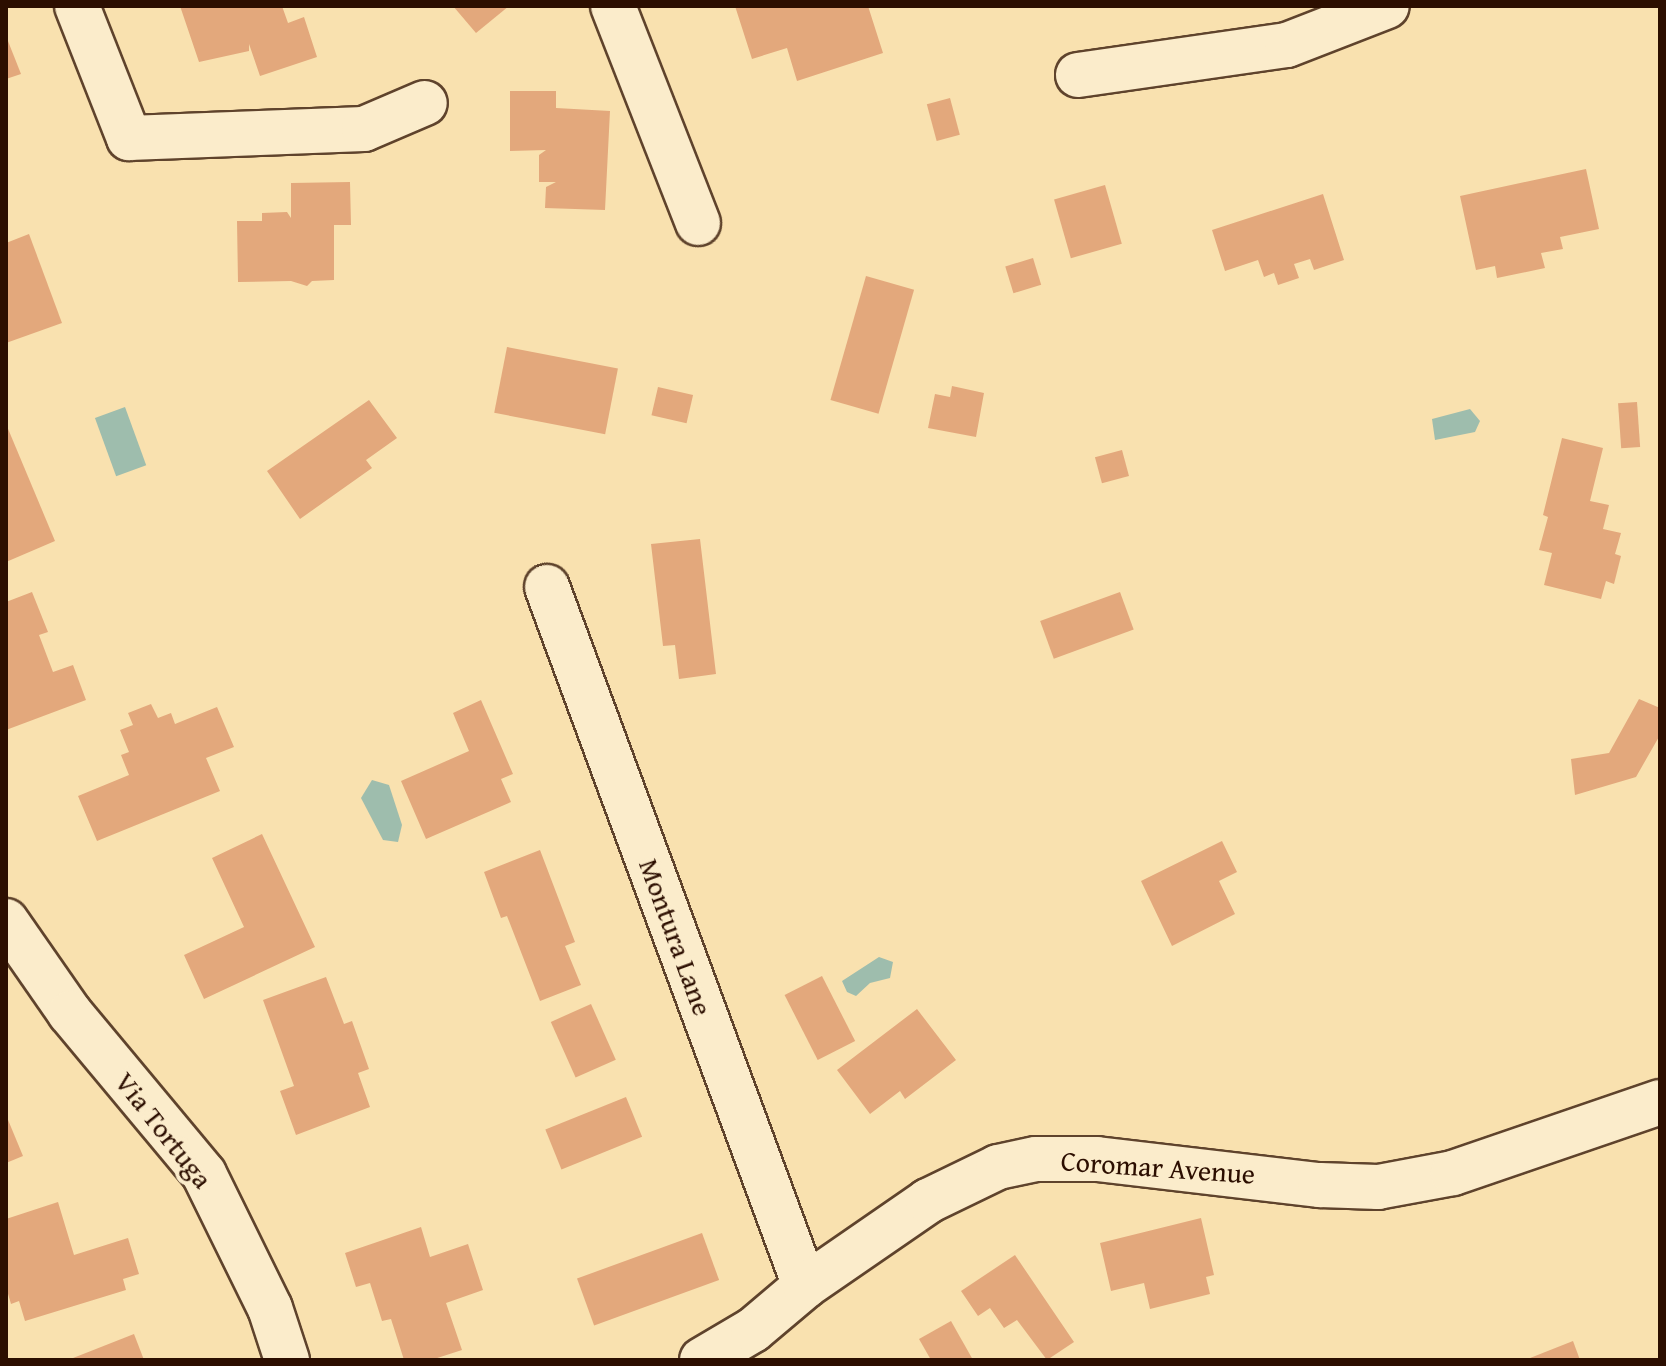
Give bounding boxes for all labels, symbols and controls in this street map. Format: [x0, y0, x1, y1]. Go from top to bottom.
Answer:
street label: Montura Lane [632, 854, 720, 1020]
street label: Via Tortuga [108, 1065, 220, 1195]
street label: Coromar Avenue [1060, 1143, 1256, 1191]

